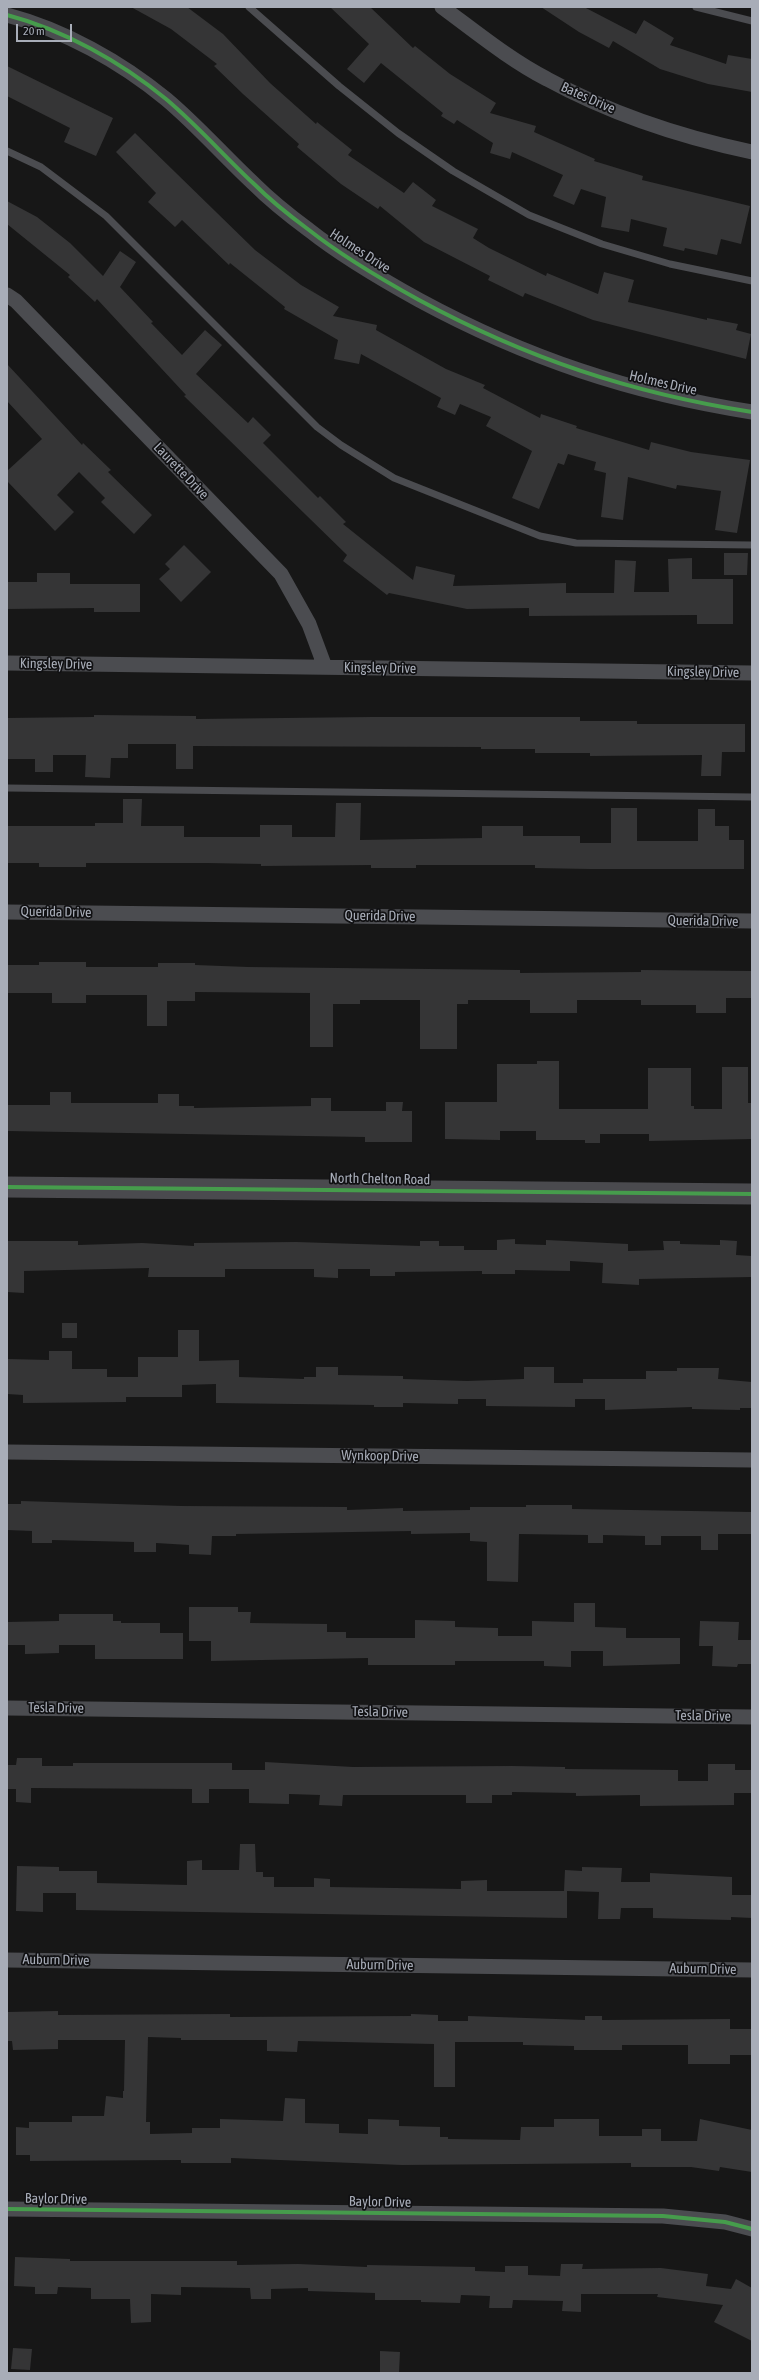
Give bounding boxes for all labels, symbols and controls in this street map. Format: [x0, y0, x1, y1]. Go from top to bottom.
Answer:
scale bar [18, 16, 74, 42]
text: 20 m [23, 24, 45, 38]
street label: Bates Drive [558, 79, 618, 117]
street label: Holmes Drive [327, 225, 393, 277]
street label: Holmes Drive [628, 367, 698, 399]
street label: Laurette Drive [150, 439, 212, 503]
street label: Kingsley Drive [20, 655, 92, 673]
street label: Kingsley Drive [344, 659, 416, 677]
street label: Kingsley Drive [667, 663, 739, 681]
street label: Querida Drive [20, 903, 92, 921]
street label: Querida Drive [344, 907, 416, 925]
street label: Querida Drive [667, 912, 739, 930]
street label: North Chelton Road [330, 1170, 430, 1188]
street label: Wynkoop Drive [341, 1447, 419, 1465]
street label: Tesla Drive [28, 1699, 84, 1717]
street label: Tesla Drive [352, 1703, 408, 1721]
street label: Tesla Drive [675, 1707, 731, 1725]
street label: Auburn Drive [22, 1951, 90, 1969]
street label: Auburn Drive [346, 1956, 414, 1974]
street label: Auburn Drive [669, 1960, 737, 1978]
street label: Baylor Drive [25, 2190, 87, 2208]
street label: Baylor Drive [349, 2193, 411, 2211]

